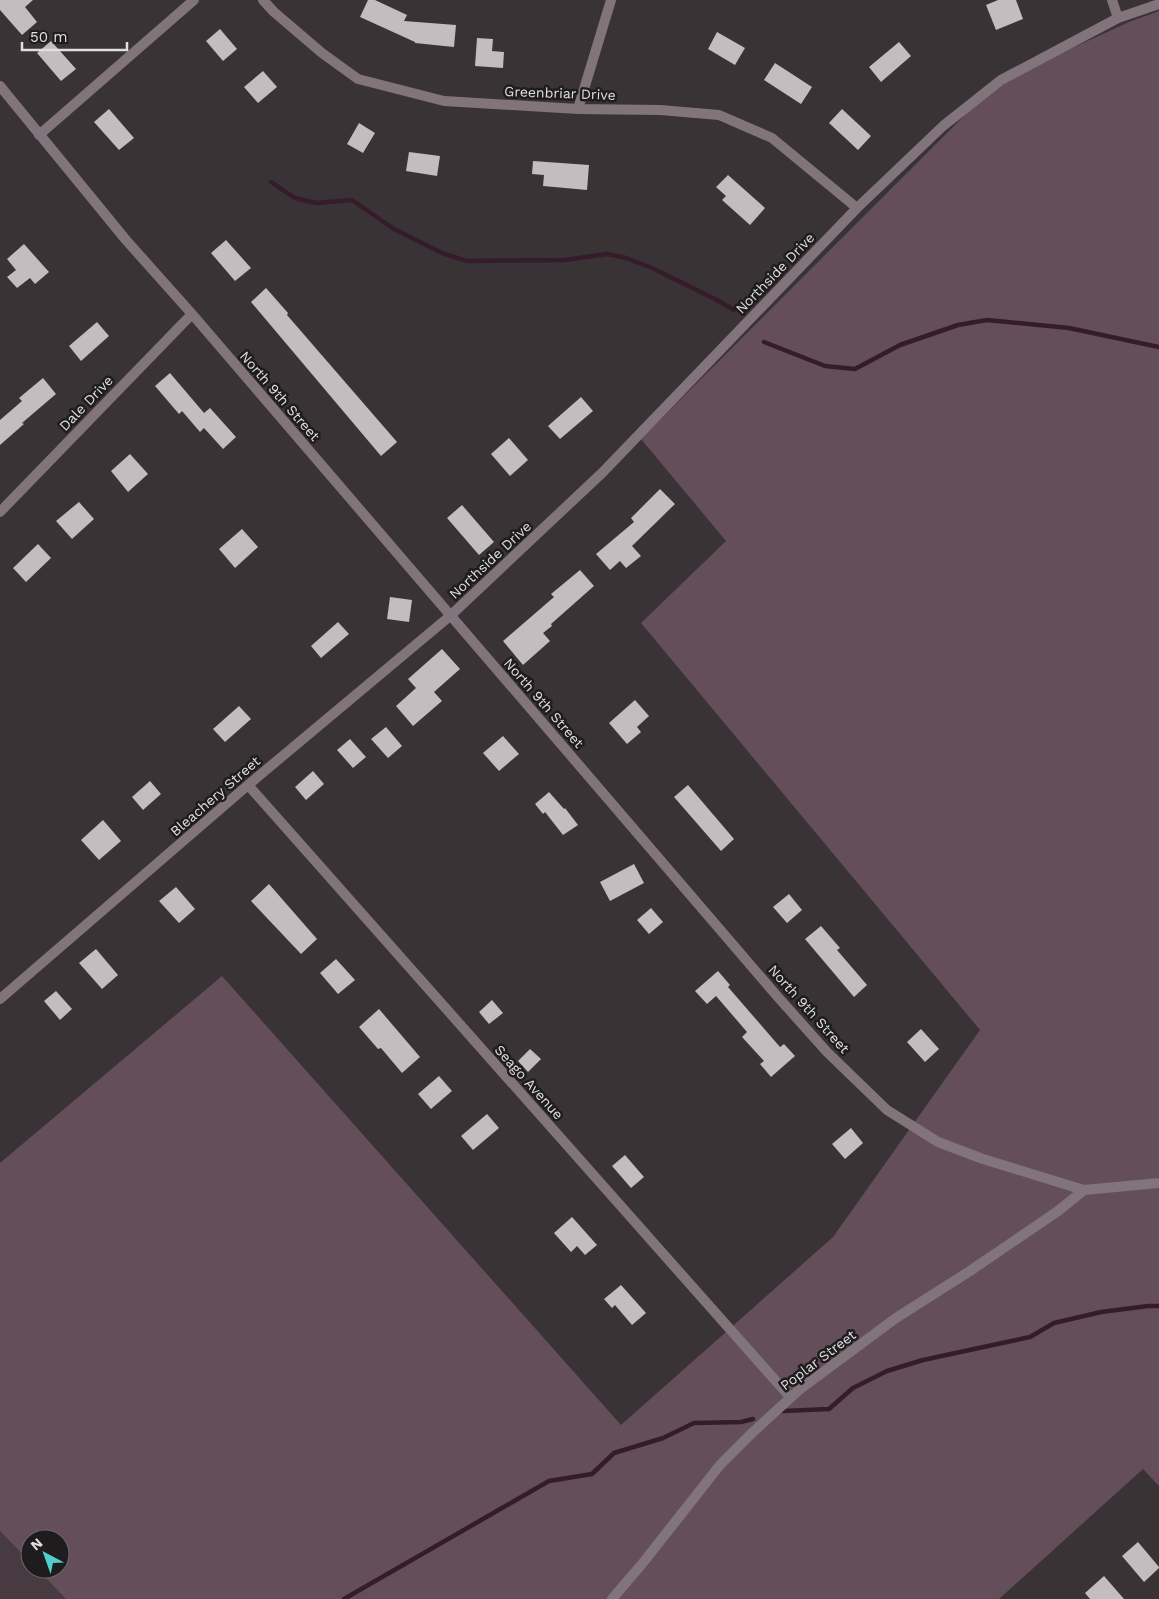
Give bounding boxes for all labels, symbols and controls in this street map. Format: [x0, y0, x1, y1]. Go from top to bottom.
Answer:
scale bar [22, 20, 128, 52]
text: 50 m [30, 28, 67, 46]
street label: Greenbriar Drive [504, 83, 616, 103]
street label: Northside Drive [732, 229, 818, 317]
street label: North 9th Street [237, 348, 323, 444]
street label: Dale Drive [56, 372, 116, 434]
street label: Northside Drive [446, 518, 534, 602]
street label: North 9th Street [501, 655, 587, 751]
street label: Bleachery Street [167, 753, 263, 839]
street label: North 9th Street [765, 962, 853, 1057]
street label: Seago Avenue [491, 1042, 567, 1122]
street label: Poplar Street [777, 1326, 859, 1394]
north arrow [20, 1529, 70, 1579]
text: N [27, 1535, 46, 1554]

